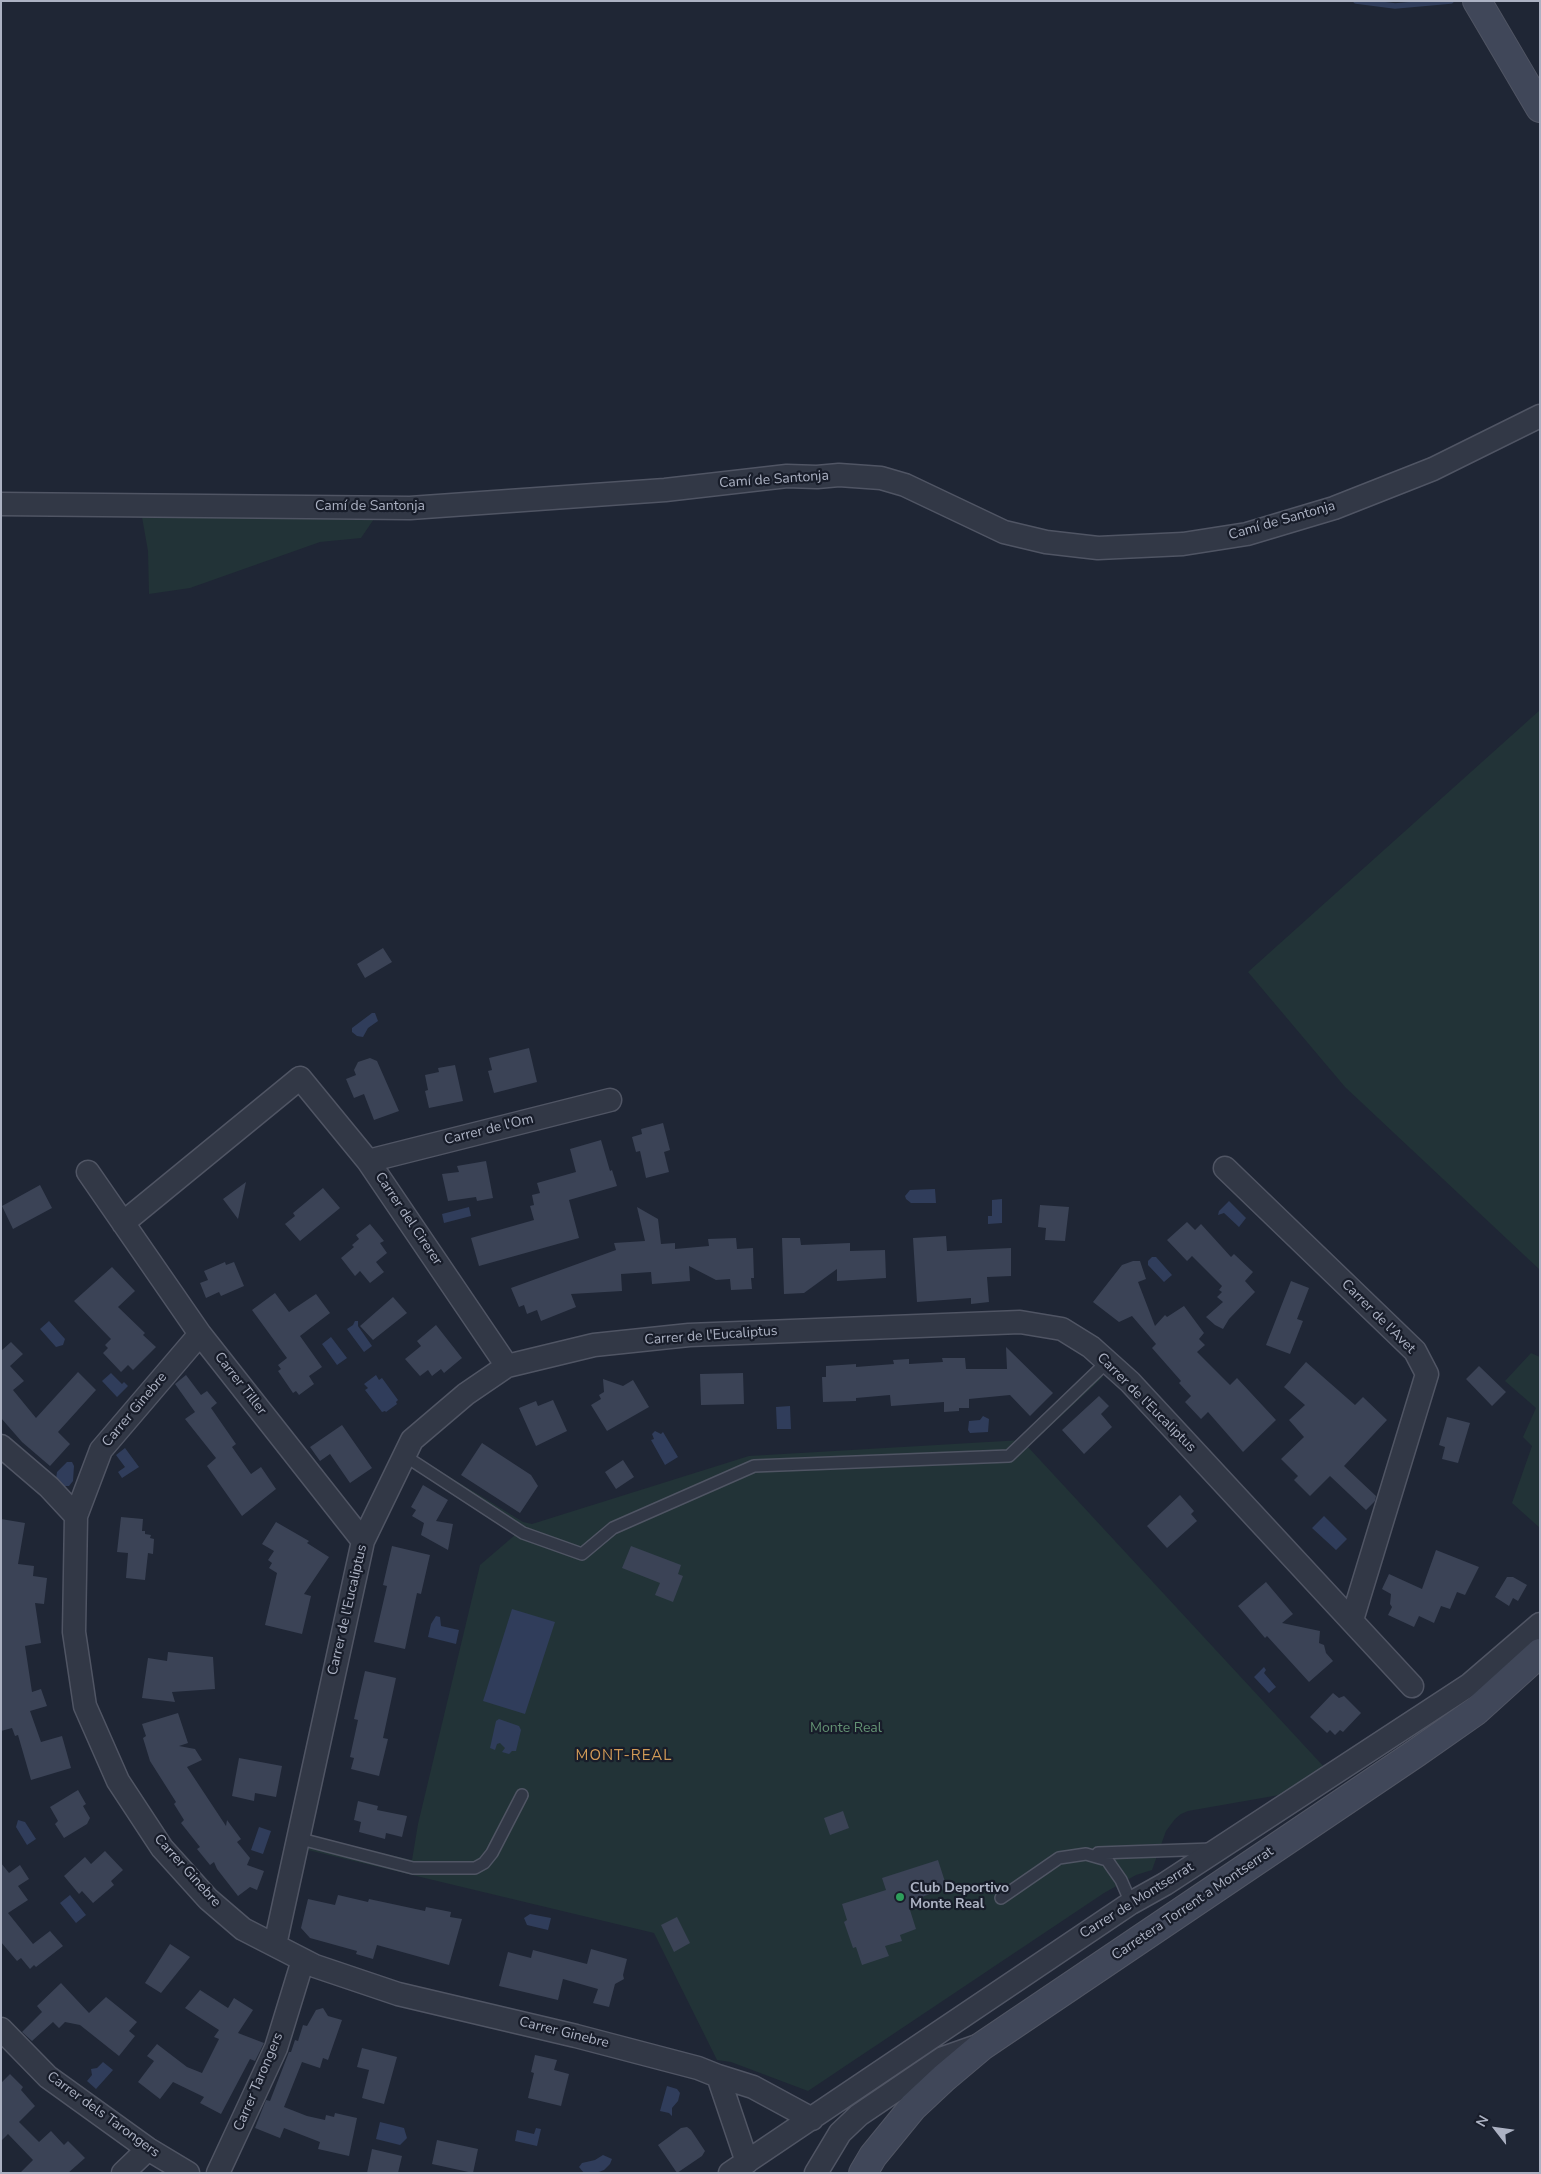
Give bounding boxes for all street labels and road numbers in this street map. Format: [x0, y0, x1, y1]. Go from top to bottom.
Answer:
street label: Camí de Santonja [719, 468, 829, 492]
street label: Camí de Santonja [1227, 498, 1337, 544]
street label: Camí de Santonja [315, 499, 425, 515]
street label: Carrer de l'Om [443, 1111, 535, 1149]
street label: Carrer del Cirerer [371, 1169, 445, 1269]
street label: Carrer de l'Avet [1337, 1276, 1419, 1358]
street label: Carrer de l'Eucaliptus [644, 1323, 778, 1349]
street label: Carrer Tiller [210, 1349, 270, 1419]
street label: Carrer de l'Eucaliptus [1093, 1350, 1199, 1456]
street label: Carrer Ginebre [99, 1369, 171, 1451]
street label: Carrer de l'Eucaliptus [325, 1543, 371, 1677]
street label: Carrer Ginebre [150, 1831, 224, 1911]
street label: Carretera Torrent a Montserrat [1109, 1844, 1277, 1964]
street label: Carrer de Montserrat [1077, 1859, 1197, 1943]
street label: Carrer Ginebre [517, 2014, 611, 2052]
street label: Carrer Tarongers [231, 2030, 287, 2134]
street label: Carrer dels Tarongers [43, 2068, 163, 2162]

